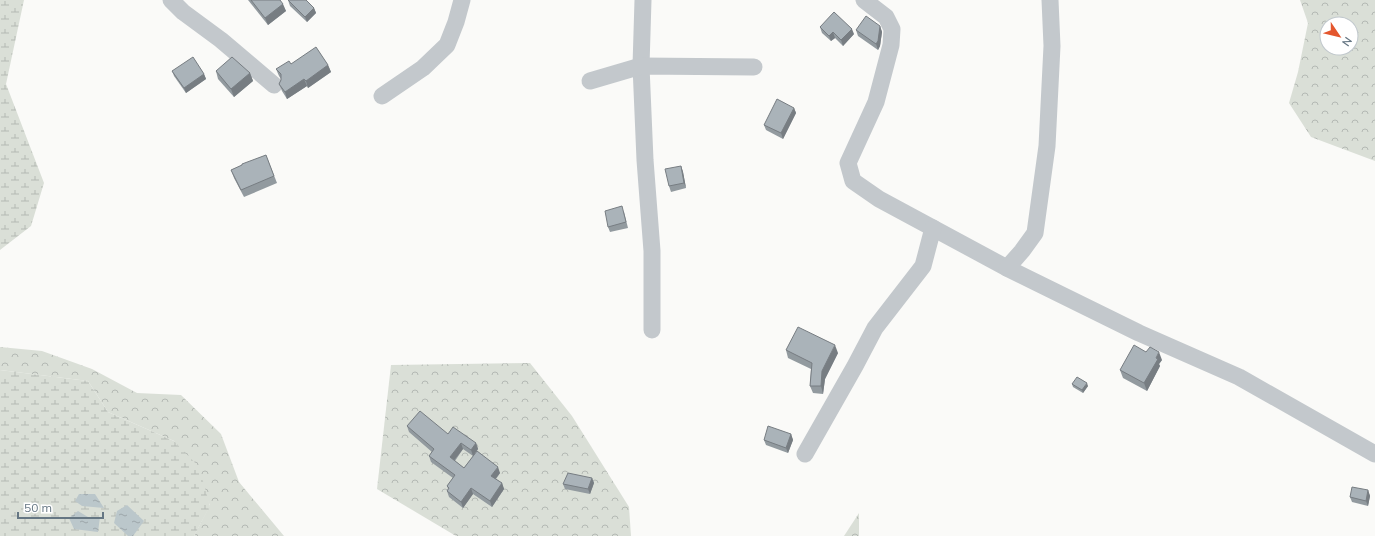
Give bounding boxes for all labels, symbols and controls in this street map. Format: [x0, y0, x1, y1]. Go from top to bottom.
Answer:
north arrow [1319, 16, 1359, 56]
text: N [1339, 34, 1355, 49]
scale bar [18, 494, 103, 520]
text: 50 m [24, 500, 52, 515]

